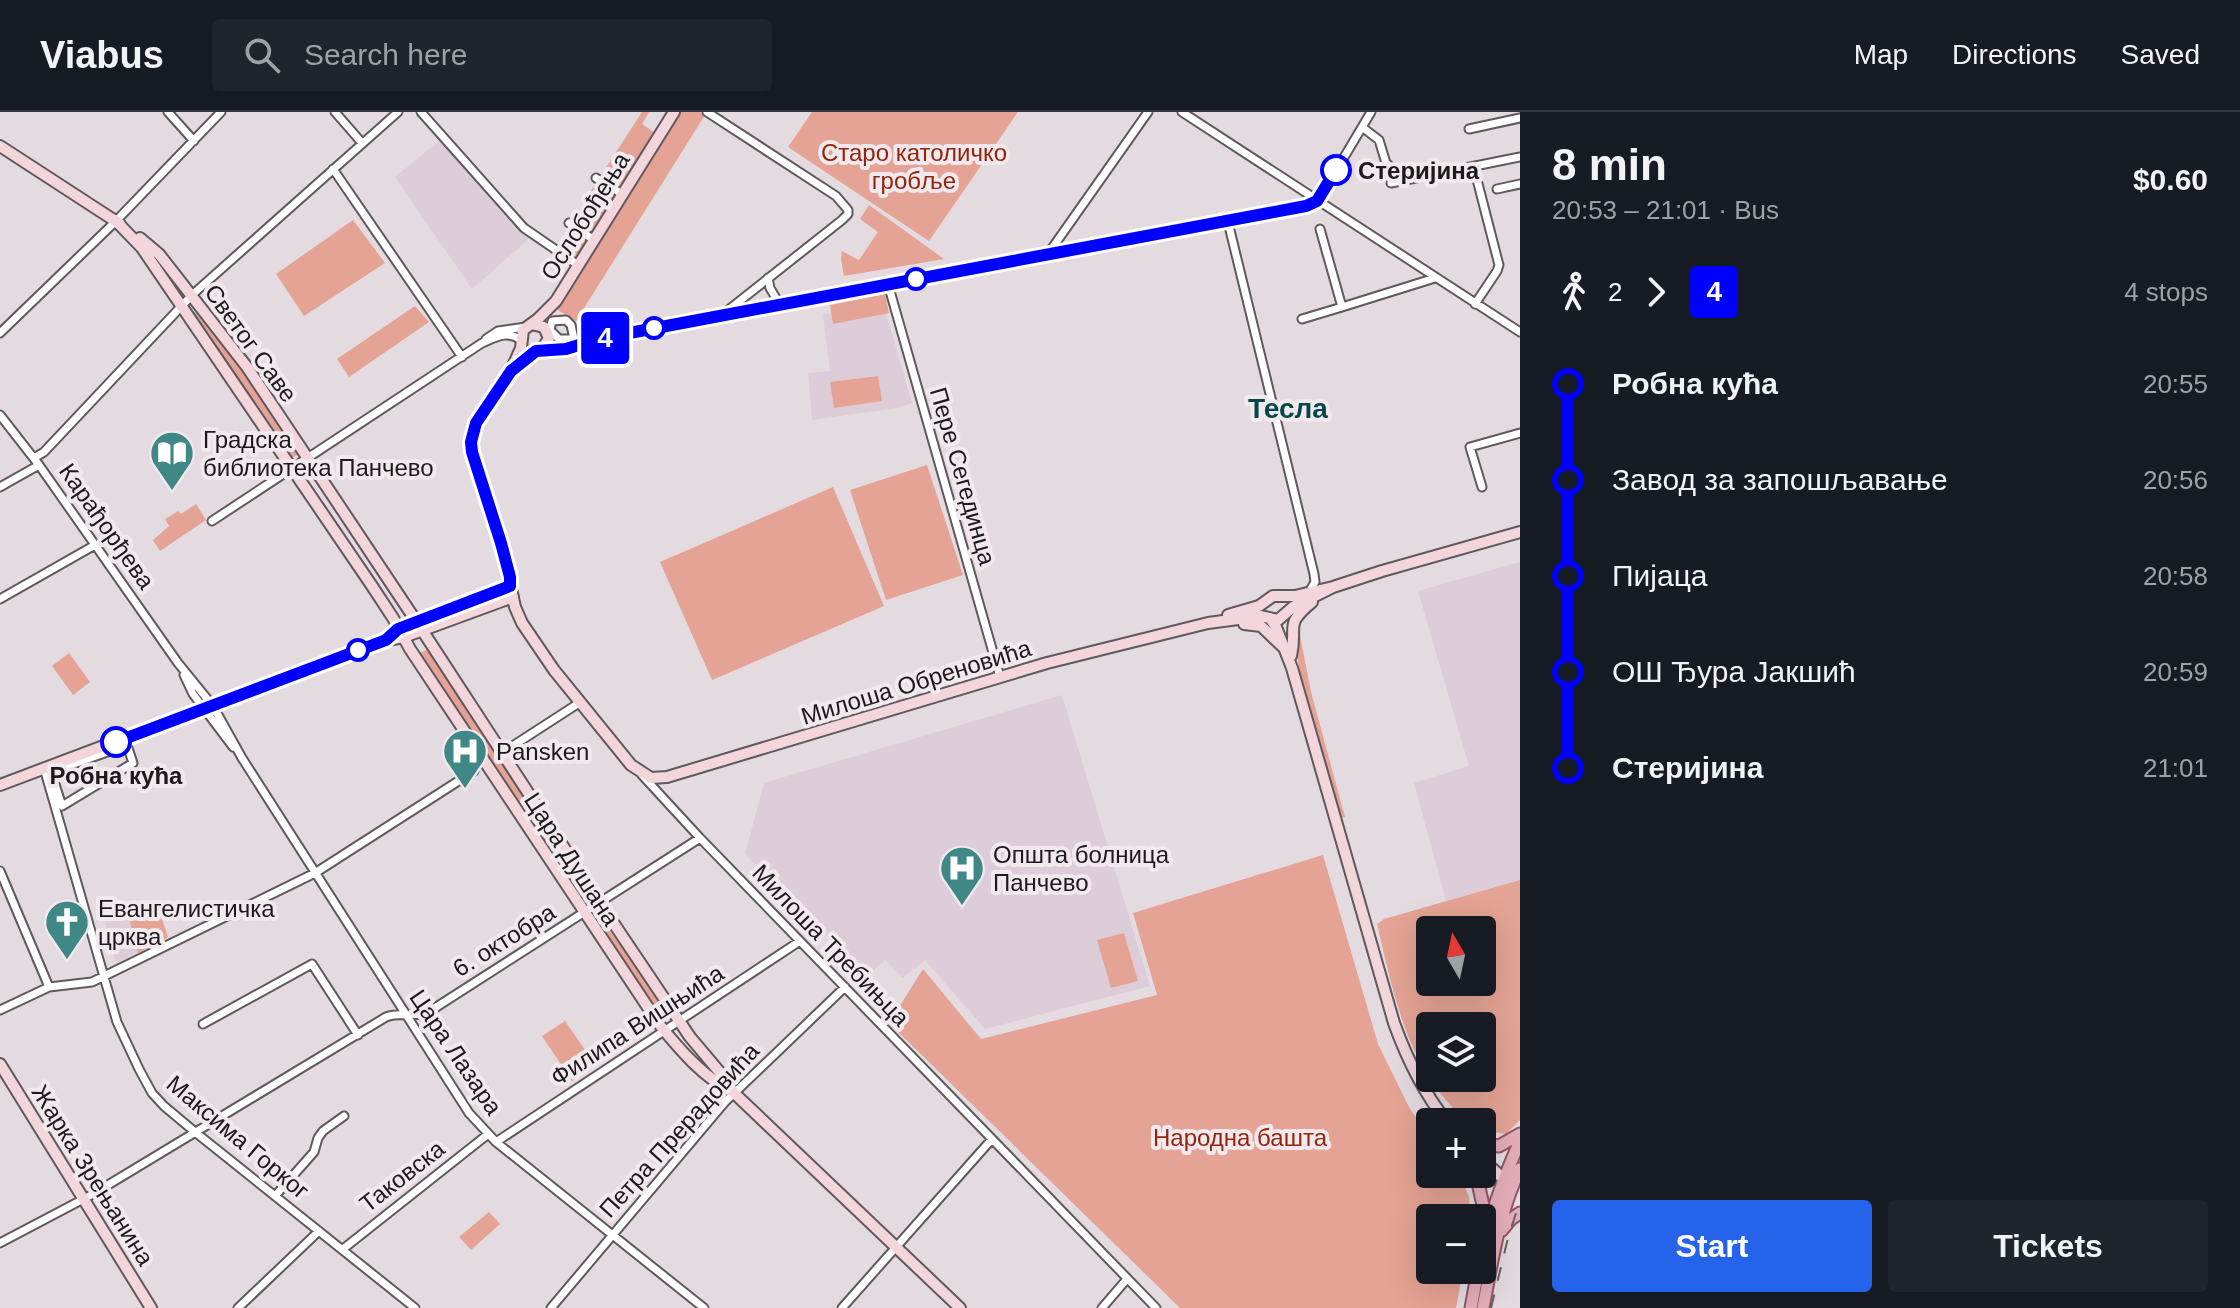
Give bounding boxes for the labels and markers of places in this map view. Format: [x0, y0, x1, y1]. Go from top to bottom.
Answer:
marker: Стеријина [1321, 155, 1351, 185]
place label: Стеријина [1358, 157, 1480, 184]
unlabelled marker [905, 268, 927, 290]
unlabelled marker [643, 317, 665, 339]
place label: Градска библиотека Панчево [203, 426, 434, 481]
library icon: Градска библиотека Панчево [148, 429, 196, 492]
unlabelled marker [347, 639, 369, 661]
marker: Робна кућа [101, 727, 131, 757]
hospital icon: Pansken [441, 727, 489, 790]
place label: Pansken [496, 738, 589, 765]
place label: Робна кућа [50, 762, 183, 789]
place label: Општа болница Панчево [993, 841, 1170, 896]
hospital icon: Општа болница Панчево [938, 844, 986, 907]
place label: Евангелистичка црква [98, 895, 275, 950]
church icon: Евангелистичка црква [43, 898, 91, 961]

